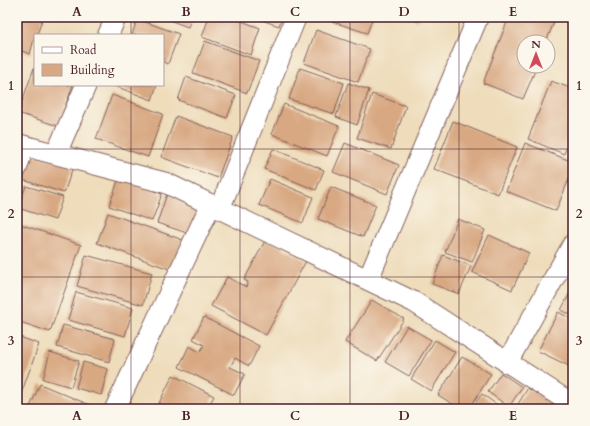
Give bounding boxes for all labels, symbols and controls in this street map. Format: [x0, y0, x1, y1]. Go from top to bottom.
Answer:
text: A [72, 3, 82, 21]
text: B [181, 3, 191, 21]
text: C [290, 3, 300, 21]
text: D [398, 3, 410, 21]
text: E [509, 3, 517, 21]
legend [34, 34, 164, 86]
north arrow [516, 34, 556, 74]
text: N [531, 37, 541, 52]
text: Road [70, 42, 97, 58]
text: Building [70, 62, 115, 78]
text: 1 [8, 77, 14, 95]
text: 1 [576, 77, 582, 95]
text: 2 [8, 205, 15, 223]
text: 2 [576, 205, 583, 223]
text: 3 [8, 332, 15, 350]
text: 3 [576, 332, 583, 350]
text: A [72, 407, 82, 425]
text: B [181, 407, 191, 425]
text: C [290, 407, 300, 425]
text: D [398, 407, 410, 425]
text: E [509, 407, 517, 425]

